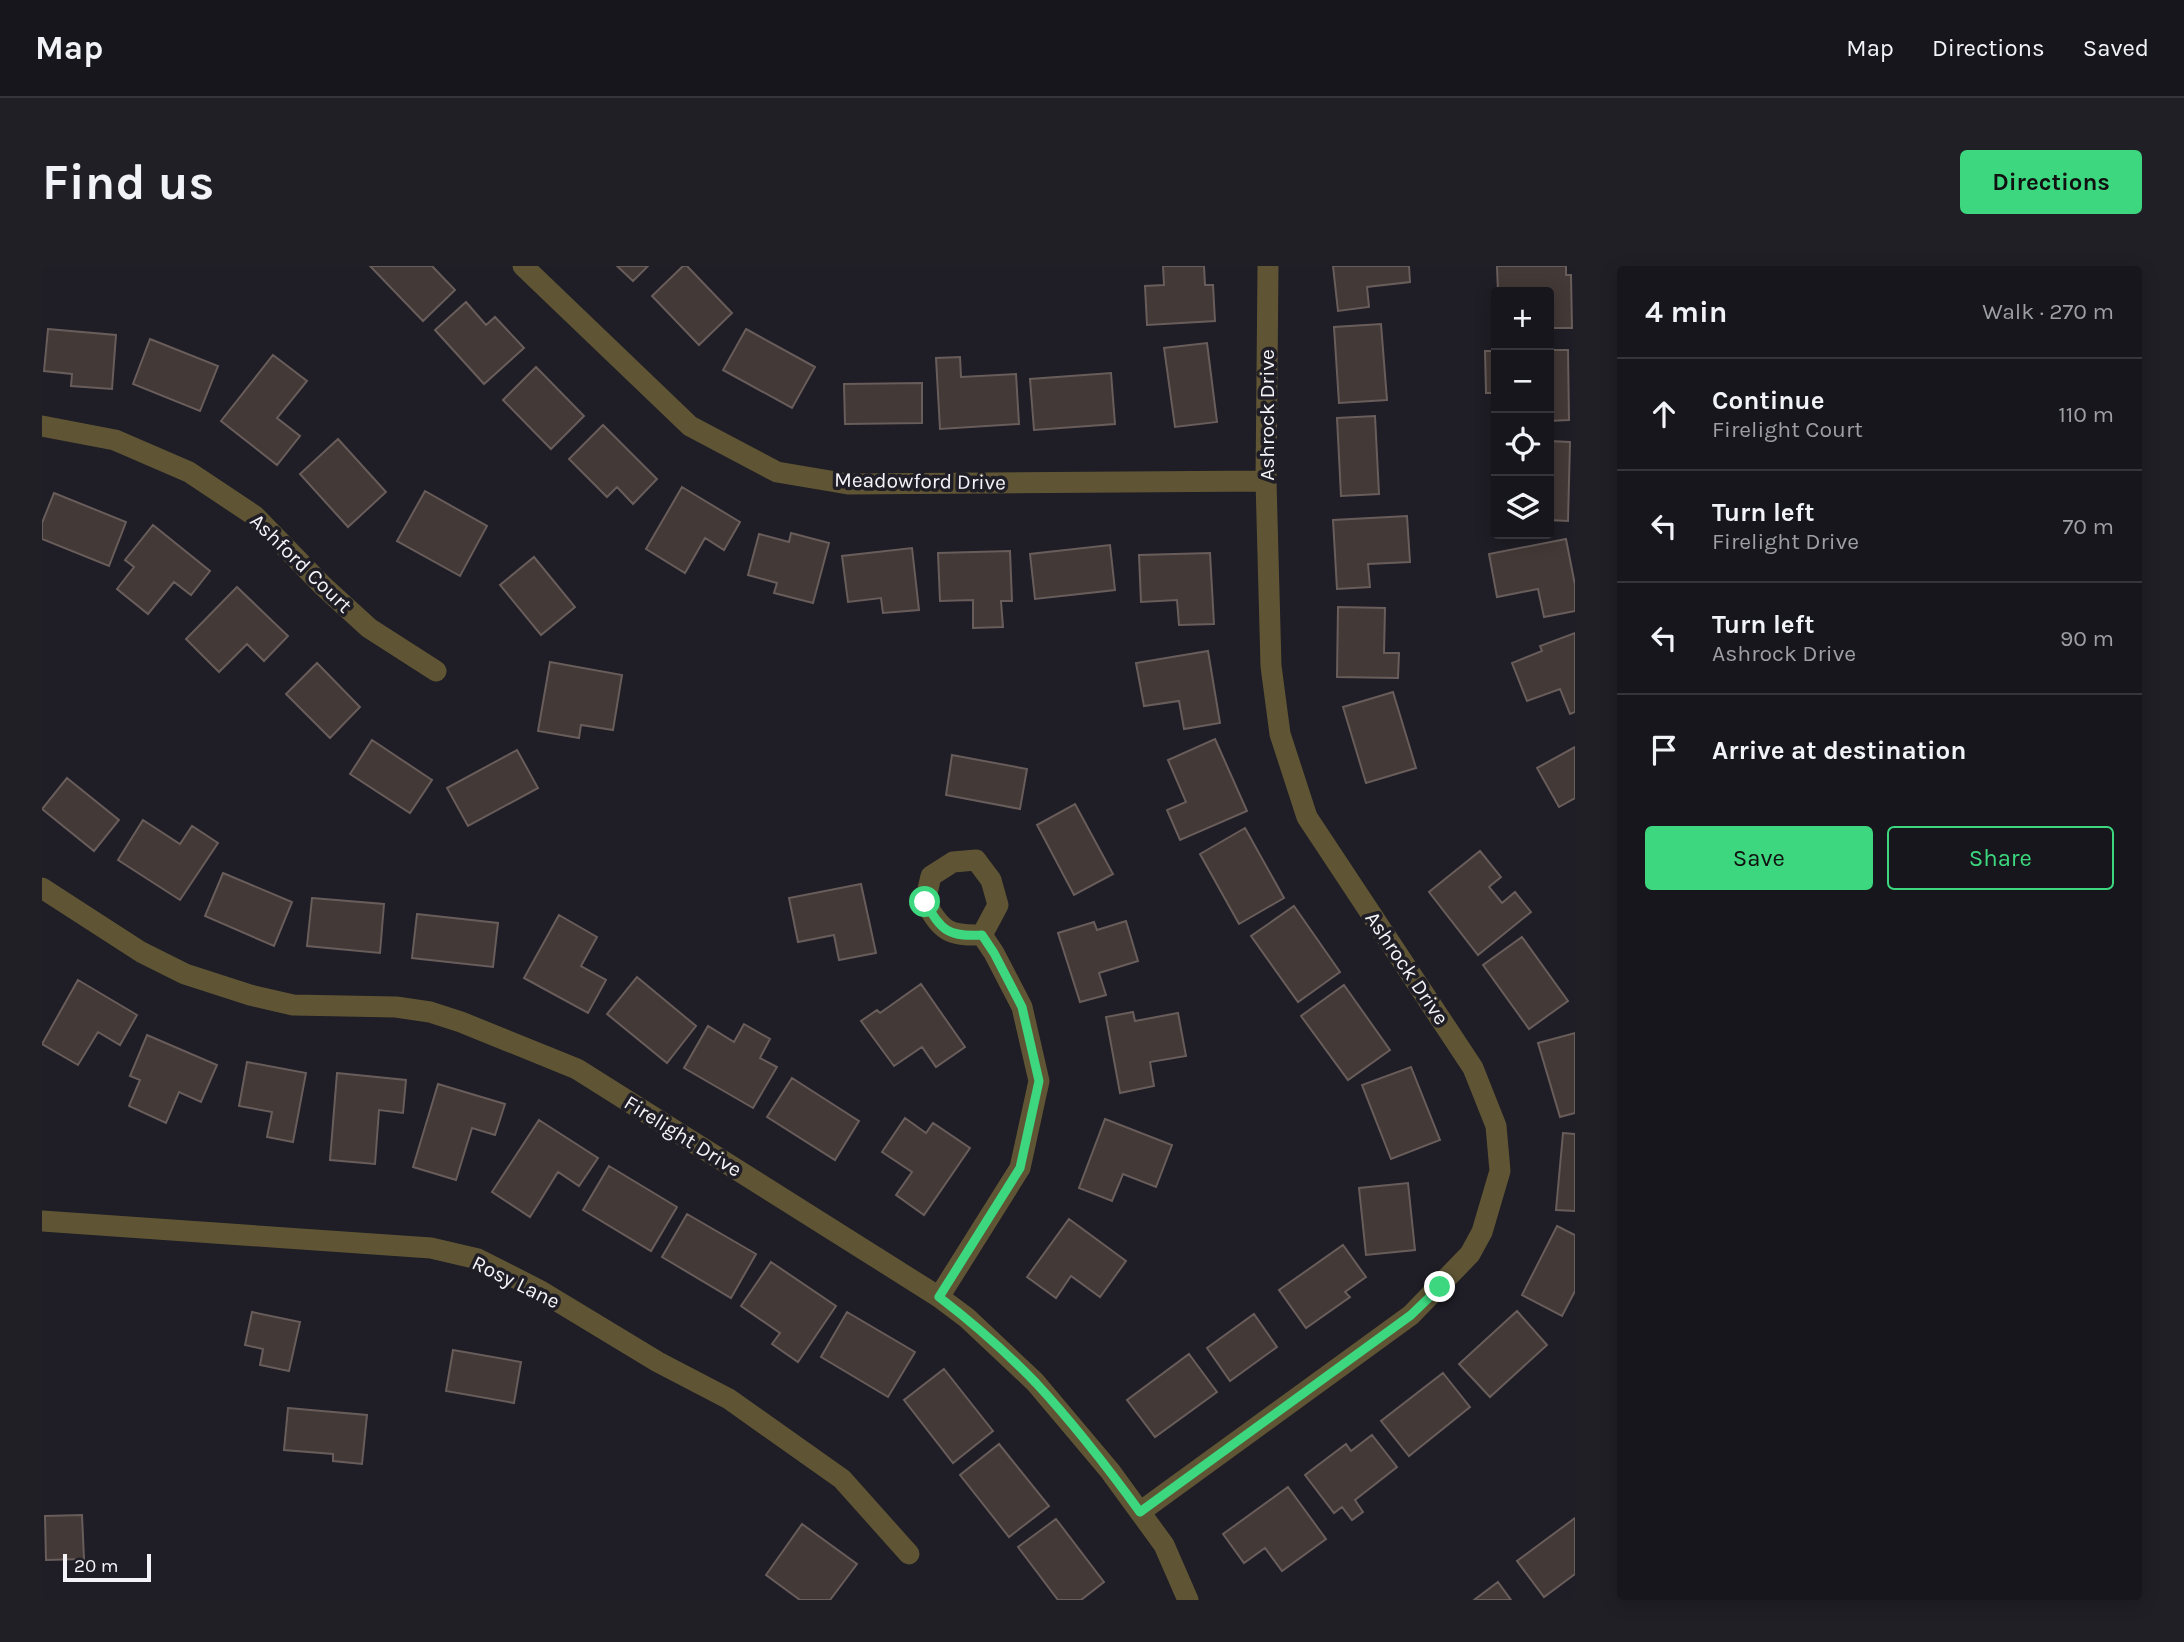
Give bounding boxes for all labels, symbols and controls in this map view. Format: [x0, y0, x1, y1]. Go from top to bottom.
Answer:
text: Map [35, 29, 103, 67]
text: Map [1846, 34, 1894, 62]
text: Directions [1932, 34, 2045, 62]
text: Saved [2083, 34, 2149, 62]
button: Directions [1960, 150, 2142, 214]
text: Find us [42, 154, 214, 211]
map controls [1491, 287, 1554, 539]
button: + [1491, 287, 1554, 350]
text: 4 min [1645, 294, 1727, 330]
text: Walk · 270 m [1982, 298, 2114, 325]
street label: Ashrock Drive [1255, 349, 1279, 481]
button: − [1491, 350, 1554, 413]
text: Continue [1712, 385, 1824, 416]
icon: ahead [1645, 395, 1683, 433]
text: 110 m [2058, 401, 2114, 428]
button: locate [1491, 413, 1554, 476]
text: Firelight Court [1712, 416, 1863, 443]
street label: Meadowford Drive [834, 468, 1006, 494]
button: layers [1491, 476, 1554, 539]
text: Turn left [1712, 497, 1814, 528]
icon: left [1645, 507, 1683, 545]
street label: Ashford Court [245, 509, 357, 618]
text: 70 m [2063, 513, 2114, 540]
text: Firelight Drive [1712, 528, 1859, 555]
text: Turn left [1712, 609, 1814, 640]
icon: left [1645, 619, 1683, 657]
text: 90 m [2060, 625, 2114, 652]
text: Ashrock Drive [1712, 640, 1856, 667]
icon: arrive [1645, 731, 1683, 769]
text: Arrive at destination [1712, 735, 1966, 766]
button: Save [1645, 826, 1873, 890]
button: Share [1887, 826, 2114, 890]
route start [909, 886, 940, 917]
street label: Ashrock Drive [1360, 907, 1454, 1029]
street label: Firelight Drive [620, 1090, 746, 1182]
street label: Rosy Lane [468, 1250, 564, 1314]
route end [1424, 1271, 1455, 1302]
scale bar [63, 1551, 150, 1583]
text: 20 m [74, 1555, 119, 1577]

